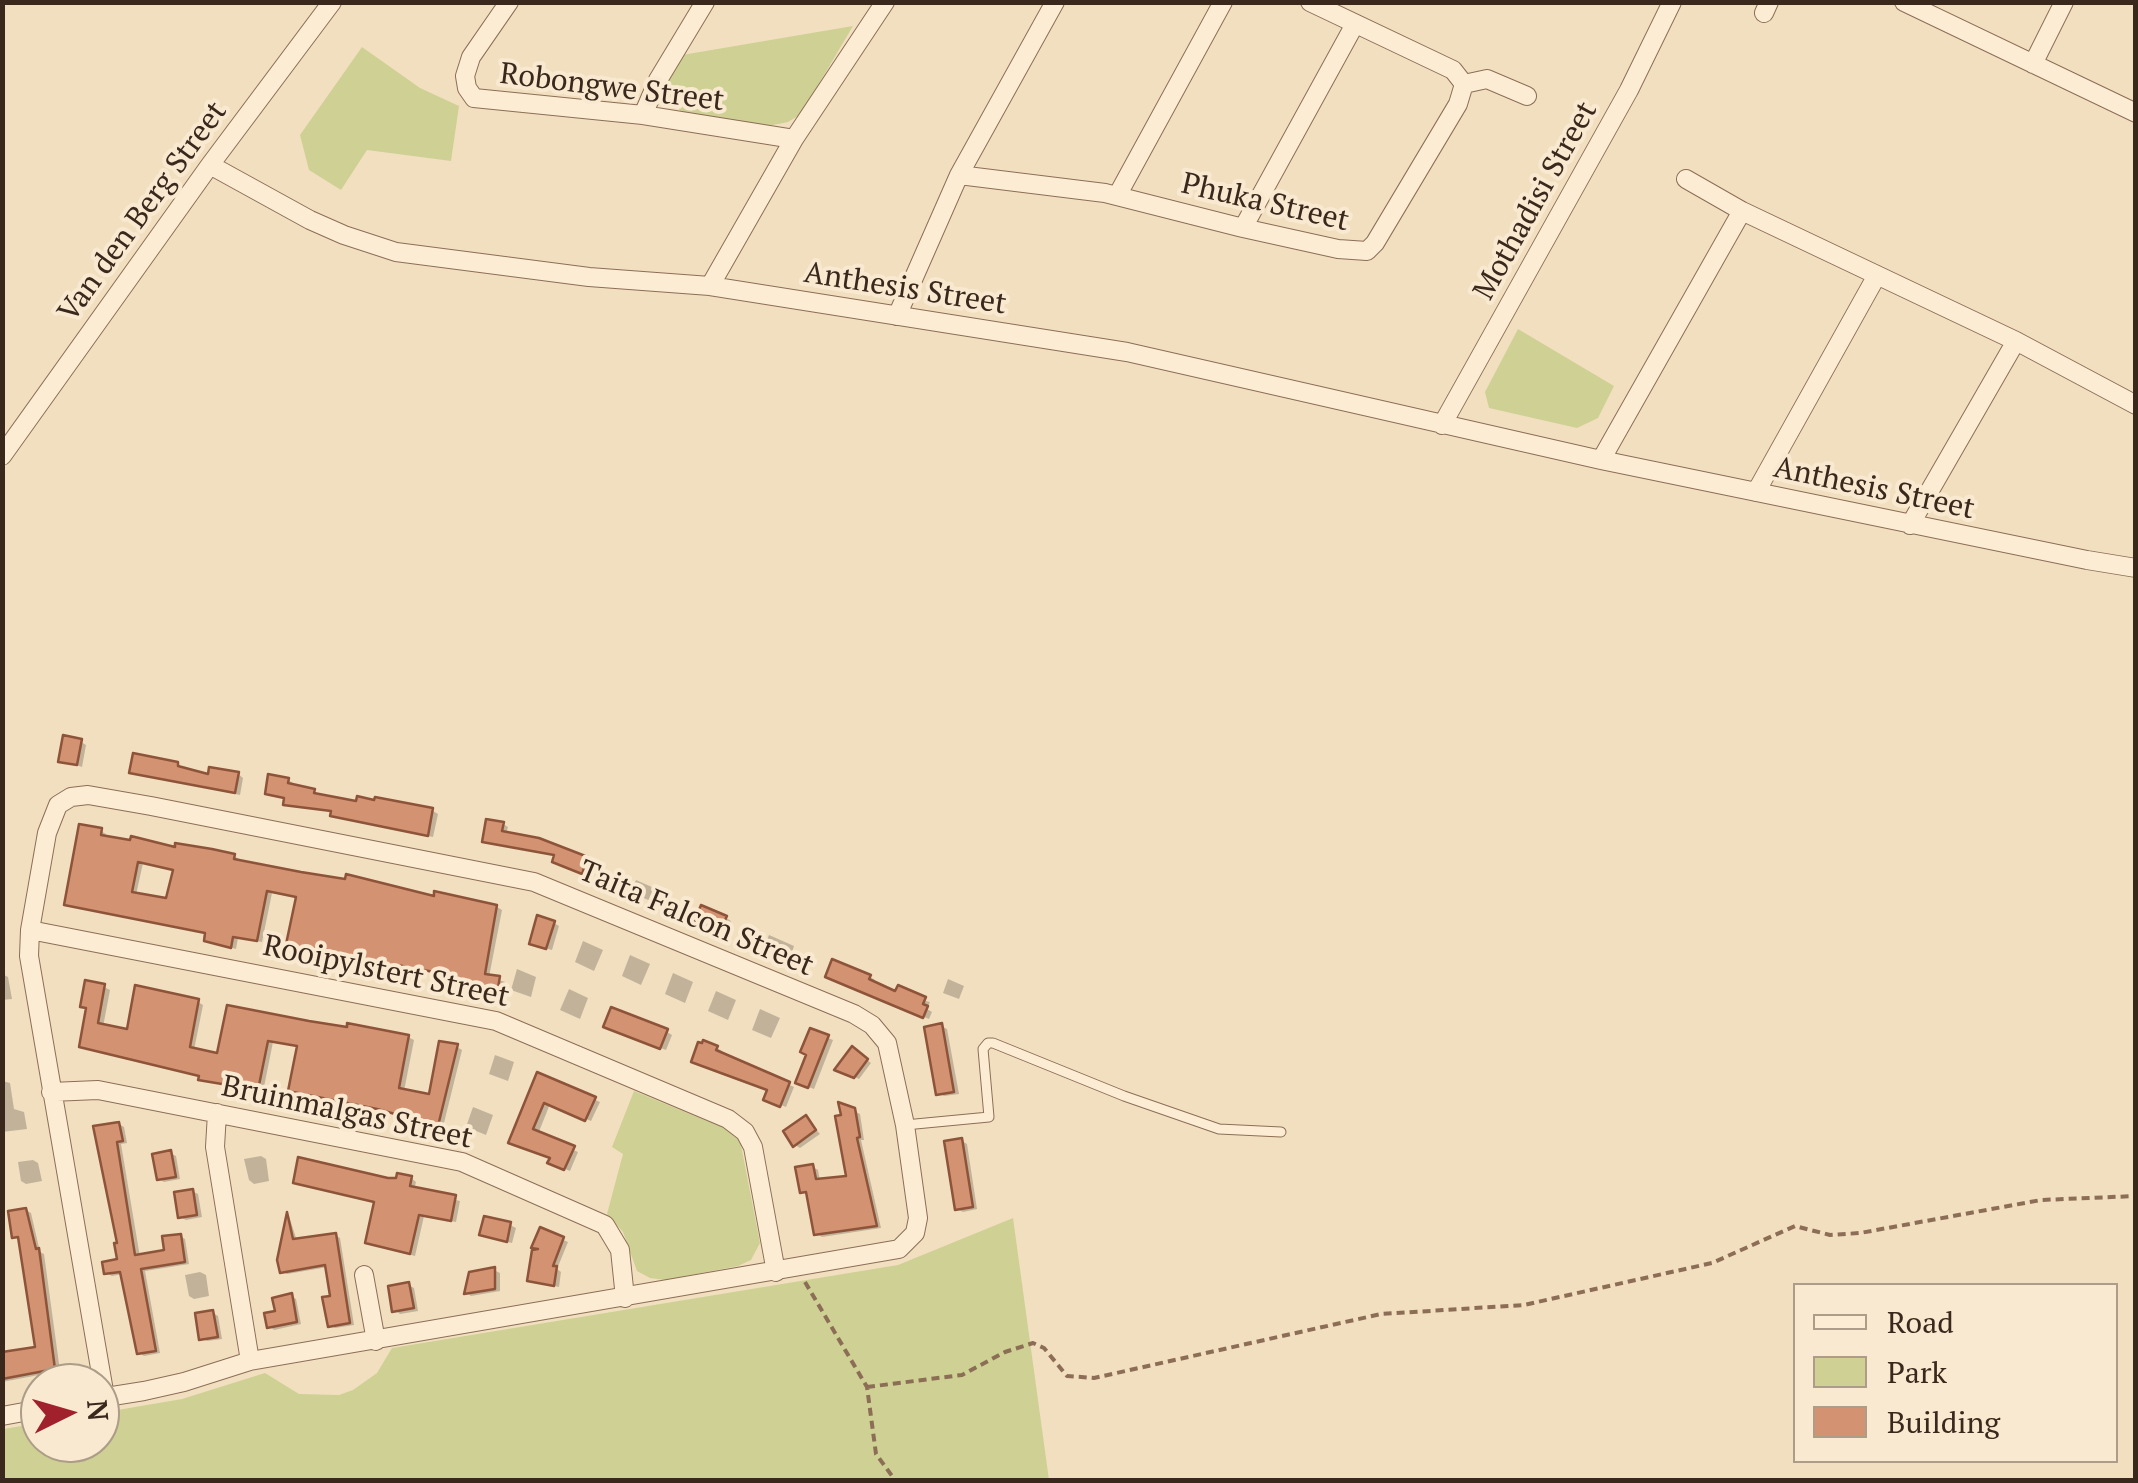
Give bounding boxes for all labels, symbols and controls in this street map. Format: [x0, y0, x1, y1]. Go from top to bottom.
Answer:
street label: Robongwe Street [498, 56, 726, 120]
street label: Van den Berg Street [51, 95, 235, 329]
street label: Mothadisi Street [1467, 96, 1605, 306]
street label: Phuka Street [1178, 166, 1352, 240]
street label: Anthesis Street [801, 255, 1009, 323]
street label: Anthesis Street [1770, 450, 1978, 528]
street label: Taita Falcon Street [573, 853, 819, 985]
street label: Rooipylstert Street [260, 928, 512, 1016]
street label: Bruinmalgas Street [218, 1069, 476, 1157]
legend [1793, 1283, 2118, 1463]
text: Road [1887, 1302, 1954, 1342]
text: Park [1887, 1352, 1947, 1392]
north arrow [20, 1363, 120, 1463]
text: N [79, 1398, 118, 1423]
text: Building [1887, 1402, 2000, 1442]

